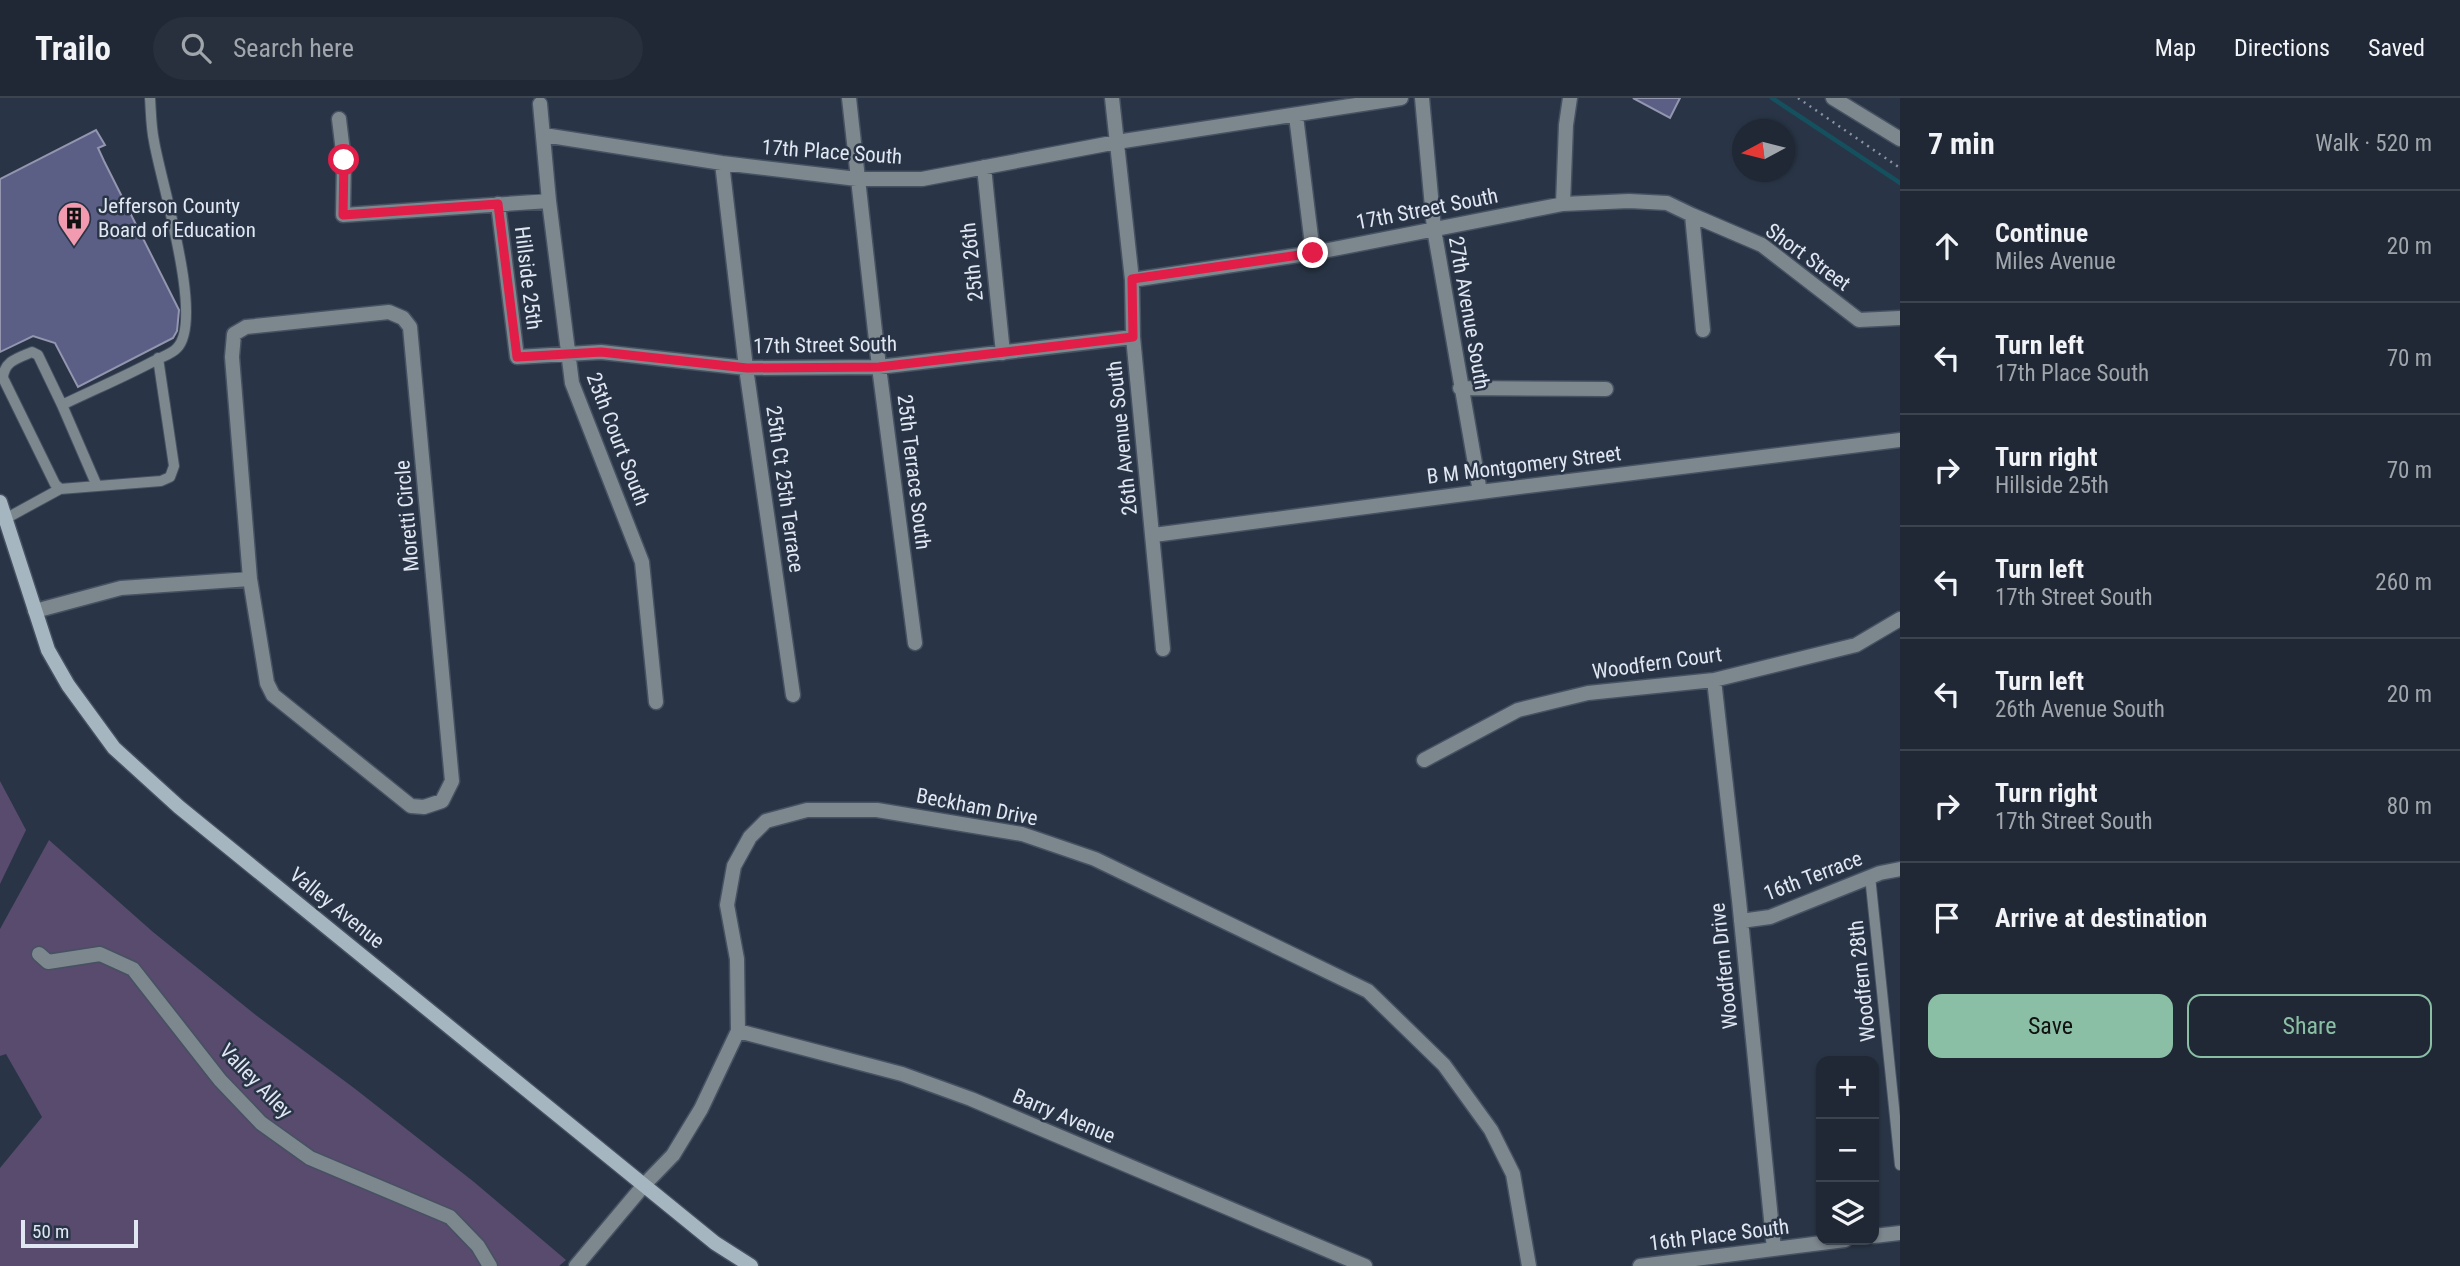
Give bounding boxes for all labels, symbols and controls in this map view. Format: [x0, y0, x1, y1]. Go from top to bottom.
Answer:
search box [153, 17, 643, 80]
text: Trailo [35, 29, 111, 68]
icon: search [177, 29, 215, 67]
text: Search here [233, 33, 354, 63]
text: Map [2155, 34, 2196, 62]
text: Directions [2234, 34, 2330, 62]
text: Saved [2368, 34, 2425, 62]
north arrow [1732, 119, 1795, 182]
text: 7 min [1928, 126, 1995, 161]
text: Walk · 520 m [2315, 130, 2432, 157]
street label: 17th Place South [761, 135, 903, 169]
route start [328, 144, 359, 175]
street label: 17th Street South [1354, 183, 1500, 235]
place label: Jefferson County Board of Education [98, 194, 256, 242]
building icon: Jefferson County Board of Education [55, 199, 93, 248]
street label: Short Street [1761, 218, 1855, 296]
text: Continue [1995, 218, 2088, 248]
street label: 25th 26th [956, 221, 988, 303]
street label: Hillside 25th [510, 225, 546, 331]
icon: ahead [1928, 227, 1966, 265]
text: 20 m [2387, 233, 2432, 260]
street label: 27th Avenue South [1444, 235, 1494, 391]
route end [1297, 237, 1328, 268]
text: Miles Avenue [1995, 248, 2116, 275]
text: Turn left [1995, 330, 2084, 360]
street label: 17th Street South [753, 332, 897, 358]
icon: left [1928, 339, 1966, 377]
text: 70 m [2387, 345, 2432, 372]
street label: 26th Avenue South [1102, 360, 1142, 516]
text: 17th Place South [1995, 360, 2149, 387]
street label: 25th Court South [582, 369, 654, 509]
street label: 25th Terrace South [893, 393, 935, 551]
street label: 25th Ct 25th Terrace [761, 404, 809, 574]
street label: B M Montgomery Street [1425, 441, 1623, 489]
text: Turn right [1995, 442, 2097, 472]
icon: right [1928, 451, 1966, 489]
text: 70 m [2387, 457, 2432, 484]
street label: Moretti Circle [390, 459, 424, 573]
text: Hillside 25th [1995, 472, 2109, 499]
text: Turn left [1995, 554, 2084, 584]
icon: left [1928, 563, 1966, 601]
text: 260 m [2375, 569, 2432, 596]
text: 17th Street South [1995, 584, 2153, 611]
street label: Woodfern Court [1591, 642, 1723, 684]
text: Turn left [1995, 666, 2084, 696]
icon: left [1928, 675, 1966, 713]
text: 20 m [2387, 681, 2432, 708]
text: 26th Avenue South [1995, 696, 2165, 723]
text: Turn right [1995, 778, 2097, 808]
street label: Beckham Drive [914, 783, 1040, 831]
icon: right [1928, 787, 1966, 825]
text: 80 m [2387, 793, 2432, 820]
text: 17th Street South [1995, 808, 2153, 835]
street label: 16th Terrace [1761, 846, 1866, 906]
street label: Valley Avenue [285, 863, 389, 954]
icon: arrive [1928, 899, 1966, 937]
street label: Woodfern Drive [1705, 902, 1743, 1030]
text: Arrive at destination [1995, 903, 2207, 933]
street label: Woodfern 28th [1844, 919, 1880, 1043]
button: Save [1928, 994, 2173, 1058]
button: Share [2187, 994, 2432, 1058]
street label: Valley Alley [215, 1039, 298, 1123]
map controls [1816, 1056, 1879, 1245]
button: + [1816, 1056, 1879, 1119]
street label: Barry Avenue [1009, 1084, 1119, 1148]
button: − [1816, 1119, 1879, 1182]
button: layers [1816, 1182, 1879, 1245]
street label: 16th Place South [1648, 1215, 1790, 1255]
scale bar [21, 1217, 138, 1249]
text: 50 m [32, 1220, 69, 1243]

